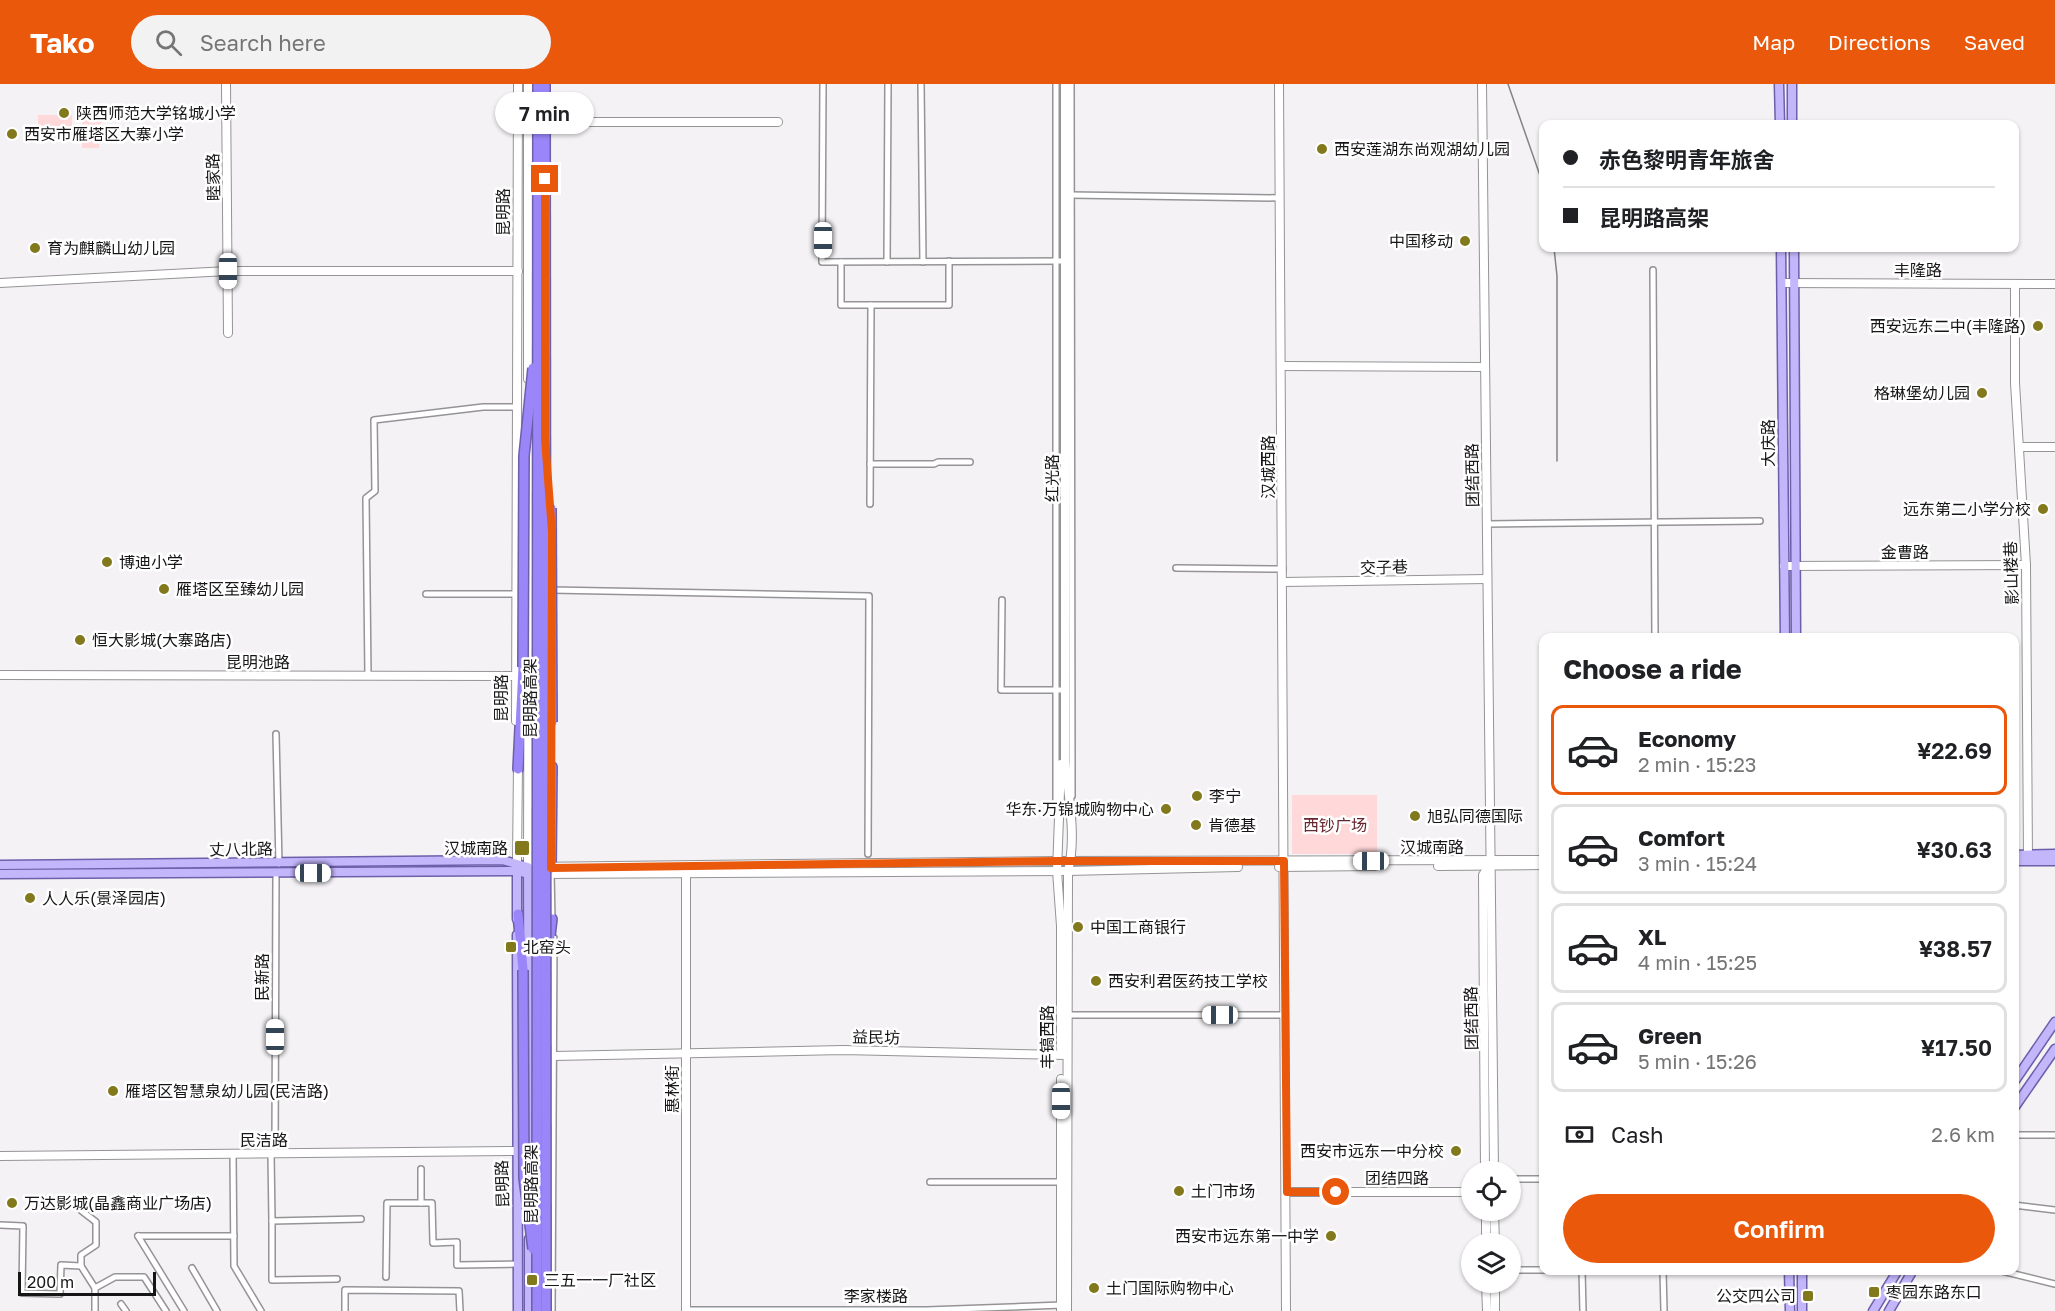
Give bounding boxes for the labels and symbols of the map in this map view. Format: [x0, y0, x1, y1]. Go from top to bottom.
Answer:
callout: 7 min [496, 92, 594, 134]
place label: 陕西师范大学铭城小学 [76, 103, 236, 123]
marker: 陕西师范大学铭城小学 [57, 106, 71, 120]
place label: 西安市雁塔区大寨小学 [24, 124, 184, 144]
marker: 西安市雁塔区大寨小学 [5, 127, 19, 141]
place label: 西安莲湖东尚观湖幼儿园 [1334, 139, 1510, 159]
marker: 西安莲湖东尚观湖幼儿园 [1315, 142, 1329, 156]
street label: 睦家路 [203, 153, 223, 201]
route end [531, 165, 558, 192]
street label: 昆明路 [493, 188, 513, 236]
car [814, 222, 832, 258]
place label: 中国移动 [1389, 231, 1453, 251]
marker: 中国移动 [1458, 234, 1472, 248]
place label: 育为麒麟山幼儿园 [47, 238, 175, 258]
marker: 育为麒麟山幼儿园 [28, 241, 42, 255]
car [219, 253, 237, 289]
street label: 丰隆路 [1894, 260, 1942, 280]
place label: 西安远东二中(丰隆路) [1870, 316, 2026, 336]
marker: 西安远东二中(丰隆路) [2031, 319, 2045, 333]
place label: 格琳堡幼儿园 [1874, 383, 1970, 403]
marker: 格琳堡幼儿园 [1975, 386, 1989, 400]
street label: 大庆路 [1758, 419, 1778, 467]
street label: 汉城西路 [1258, 435, 1278, 499]
street label: 团结西路 [1461, 443, 1483, 507]
street label: 红光路 [1042, 454, 1062, 502]
place label: 远东第二小学分校 [1903, 499, 2031, 519]
marker: 远东第二小学分校 [2036, 502, 2050, 516]
street label: 影山楼巷 [2000, 541, 2022, 605]
street label: 金曹路 [1881, 542, 1929, 562]
place label: 博迪小学 [119, 552, 183, 572]
marker: 博迪小学 [100, 555, 114, 569]
street label: 交子巷 [1360, 557, 1408, 577]
place label: 雁塔区至臻幼儿园 [176, 579, 304, 599]
marker: 雁塔区至臻幼儿园 [157, 582, 171, 596]
place label: 恒大影城(大寨路店) [92, 630, 232, 650]
marker: 恒大影城(大寨路店) [73, 633, 87, 647]
street label: 昆明池路 [226, 652, 290, 672]
street label: 昆明路高架 [520, 658, 540, 738]
street label: 昆明路 [491, 674, 511, 722]
place label: 李宁 [1209, 786, 1241, 806]
marker: 李宁 [1190, 789, 1204, 803]
place label: 华东·万锦城购物中心 [1005, 799, 1154, 819]
marker: 华东·万锦城购物中心 [1159, 802, 1173, 816]
place label: 旭弘同德国际 [1427, 806, 1523, 826]
marker: 旭弘同德国际 [1408, 809, 1422, 823]
place label: 肯德基 [1208, 815, 1256, 835]
park label: 西钞广场 [1303, 815, 1367, 835]
marker: 肯德基 [1189, 818, 1203, 832]
street label: 汉城南路 [1400, 837, 1464, 857]
street label: 丈八北路 [209, 838, 273, 860]
place label: 汉城南路 [444, 838, 508, 858]
marker: 汉城南路 [513, 839, 531, 857]
car [1353, 852, 1389, 870]
car [295, 864, 331, 882]
place label: 人人乐(景泽园店) [42, 888, 166, 908]
marker: 人人乐(景泽园店) [23, 891, 37, 905]
place label: 中国工商银行 [1090, 917, 1186, 937]
marker: 中国工商银行 [1071, 920, 1085, 934]
place label: 北窑头 [523, 937, 571, 957]
marker: 北窑头 [504, 940, 518, 954]
street label: 民新路 [252, 953, 272, 1001]
place label: 西安利君医药技工学校 [1108, 971, 1268, 991]
marker: 西安利君医药技工学校 [1089, 974, 1103, 988]
street label: 团结西路 [1460, 986, 1482, 1050]
street label: 丰镐西路 [1037, 1005, 1057, 1069]
car [1202, 1006, 1238, 1024]
car [266, 1019, 284, 1055]
street label: 益民坊 [852, 1027, 900, 1047]
street label: 惠林街 [662, 1065, 682, 1113]
place label: 雁塔区智慧泉幼儿园(民洁路) [125, 1081, 329, 1101]
car [1052, 1083, 1070, 1119]
marker: 雁塔区智慧泉幼儿园(民洁路) [106, 1084, 120, 1098]
street label: 民洁路 [240, 1130, 288, 1150]
place label: 西安市远东一中分校 [1300, 1141, 1444, 1161]
street label: 昆明路高架 [521, 1144, 541, 1224]
marker: 西安市远东一中分校 [1449, 1144, 1463, 1158]
street label: 昆明路 [491, 1160, 513, 1208]
street label: 团结四路 [1365, 1168, 1429, 1188]
route start [1322, 1178, 1349, 1205]
place label: 土门市场 [1191, 1181, 1255, 1201]
marker: 土门市场 [1172, 1184, 1186, 1198]
place label: 万达影城(晶鑫商业广场店) [24, 1193, 212, 1213]
marker: 万达影城(晶鑫商业广场店) [5, 1196, 19, 1210]
place label: 西安市远东第一中学 [1175, 1226, 1319, 1246]
marker: 西安市远东第一中学 [1324, 1229, 1338, 1243]
scale bar [18, 1269, 156, 1296]
place label: 三五一一厂社区 [544, 1270, 656, 1290]
marker: 三五一一厂社区 [525, 1273, 539, 1287]
place label: 土门国际购物中心 [1106, 1278, 1234, 1298]
marker: 土门国际购物中心 [1087, 1281, 1101, 1295]
place label: 枣园东路东口 [1886, 1282, 1982, 1302]
marker: 枣园东路东口 [1867, 1285, 1881, 1299]
street label: 李家楼路 [844, 1286, 908, 1306]
place label: 公交四公司 [1716, 1286, 1796, 1306]
marker: 公交四公司 [1801, 1289, 1815, 1303]

